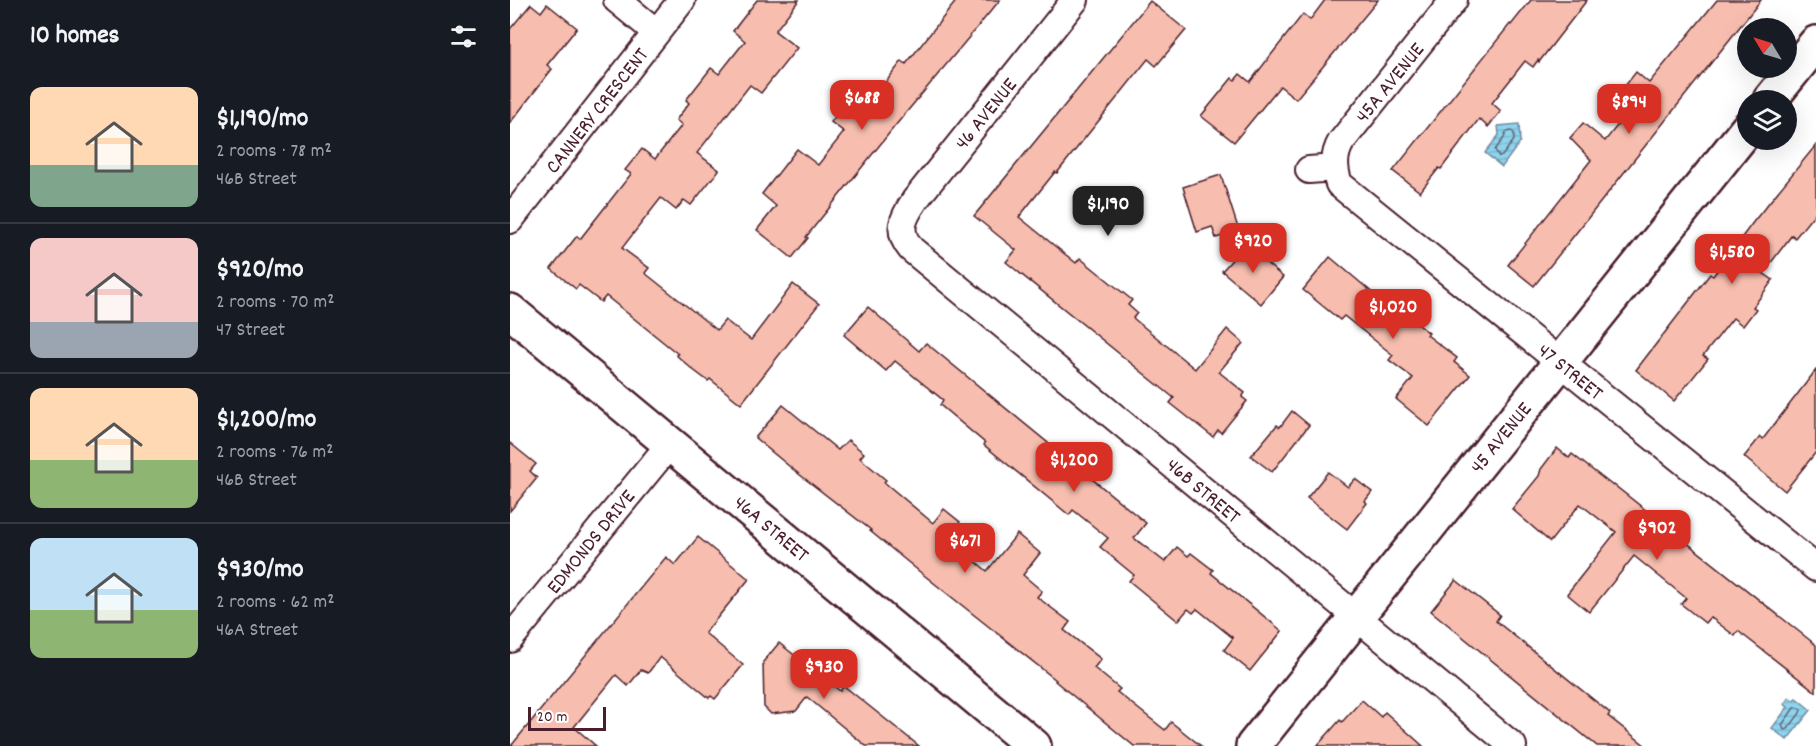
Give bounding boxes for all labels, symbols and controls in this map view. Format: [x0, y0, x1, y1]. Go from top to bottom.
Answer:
text: 10 homes [30, 18, 120, 55]
north arrow [1737, 18, 1797, 78]
map controls [1737, 18, 1797, 150]
icon: filters [447, 20, 480, 53]
street label: 45A AVENUE [1350, 37, 1433, 131]
street label: CANNERY CRESCENT [539, 42, 658, 181]
street label: 46 AVENUE [949, 72, 1026, 157]
pin: $688 [826, 80, 898, 131]
pin: $894 [1593, 84, 1665, 135]
text: $688 [844, 85, 880, 113]
text: $894 [1611, 89, 1647, 117]
button: layers [1737, 90, 1797, 150]
text: $1,190/mo [216, 101, 308, 138]
icon: home [78, 111, 150, 183]
text: 2 rooms · 78 m² [216, 138, 332, 166]
text: 46B Street [216, 166, 297, 194]
pin: $1,190 [1059, 186, 1157, 237]
text: $1,190 [1087, 191, 1129, 219]
pin: $920 [1217, 223, 1289, 274]
text: $920 [1234, 228, 1272, 256]
pin: $1,580 [1683, 234, 1781, 285]
text: $1,580 [1709, 239, 1755, 267]
text: $920/mo [216, 252, 303, 289]
icon: home [78, 262, 150, 334]
text: 2 rooms · 70 m² [216, 289, 335, 317]
pin: $1,020 [1344, 289, 1442, 340]
text: $1,020 [1369, 294, 1417, 322]
text: 47 Street [216, 317, 285, 345]
street label: 47 STREET [1530, 337, 1609, 410]
street label: 45 AVENUE [1464, 396, 1541, 481]
text: $1,200/mo [216, 402, 316, 439]
icon: home [78, 412, 150, 484]
text: 2 rooms · 76 m² [216, 439, 334, 467]
pin: $1,200 [1025, 442, 1123, 493]
text: $1,200 [1050, 447, 1098, 475]
street label: 46B STREET [1158, 452, 1246, 533]
text: 46B Street [216, 467, 297, 495]
street label: EDMONDS DRIVE [541, 484, 644, 602]
street label: 46A STREET [726, 490, 815, 571]
pin: $902 [1621, 510, 1693, 561]
text: $902 [1638, 515, 1676, 543]
pin: $671 [929, 523, 1001, 574]
text: $671 [949, 528, 981, 556]
text: $930/mo [216, 552, 304, 589]
icon: home [78, 562, 150, 634]
text: 2 rooms · 62 m² [216, 589, 335, 617]
text: 46A Street [216, 617, 298, 645]
pin: $930 [788, 649, 860, 700]
text: $930 [804, 654, 844, 682]
scale bar [528, 704, 606, 732]
text: 20 m [537, 706, 567, 729]

